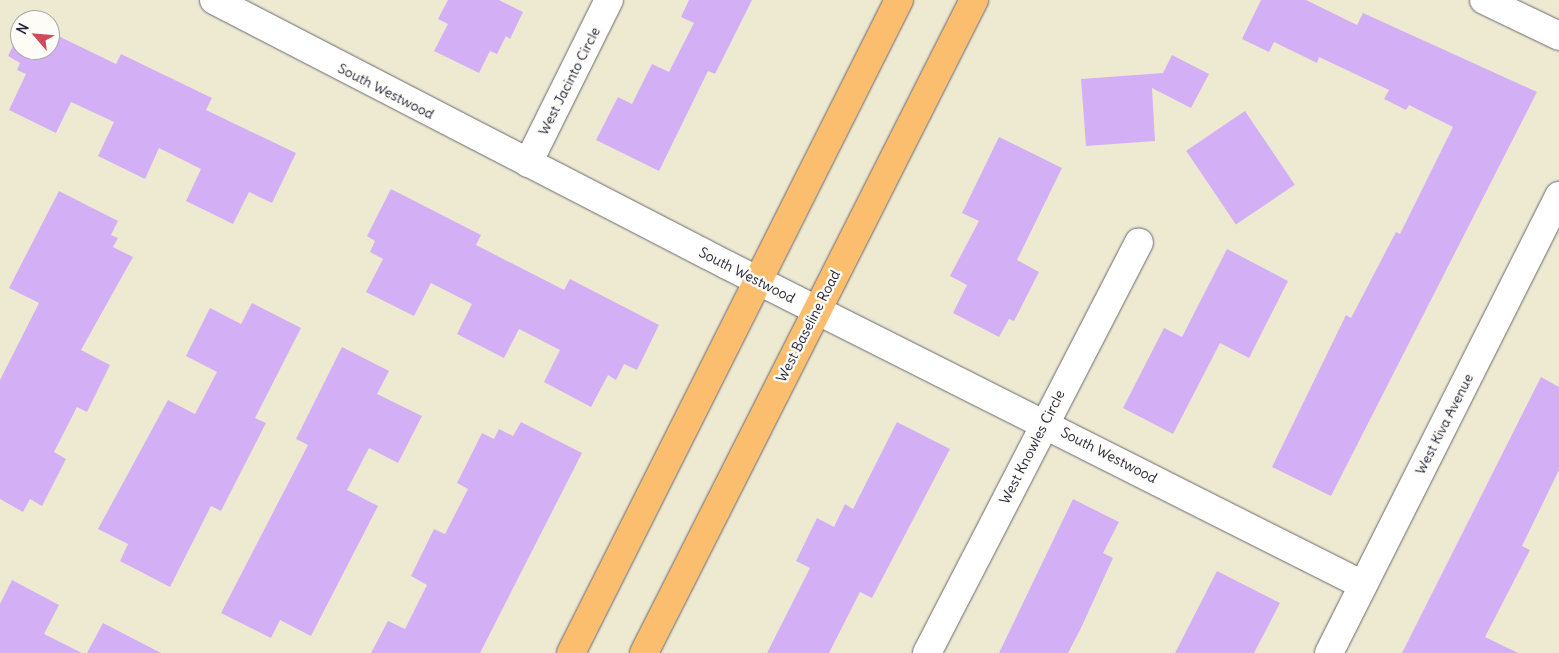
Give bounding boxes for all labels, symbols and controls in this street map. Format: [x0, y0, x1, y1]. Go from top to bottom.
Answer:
north arrow [10, 10, 60, 60]
text: N [12, 20, 33, 37]
street label: West Jacinto Circle [534, 24, 604, 138]
street label: South Westwood [335, 60, 437, 122]
street label: South Westwood [696, 244, 798, 306]
street label: West Baseline Road [773, 267, 843, 385]
street label: West Kiva Avenue [1411, 371, 1477, 477]
street label: West Knowles Circle [996, 387, 1068, 507]
street label: South Westwood [1058, 424, 1160, 486]

